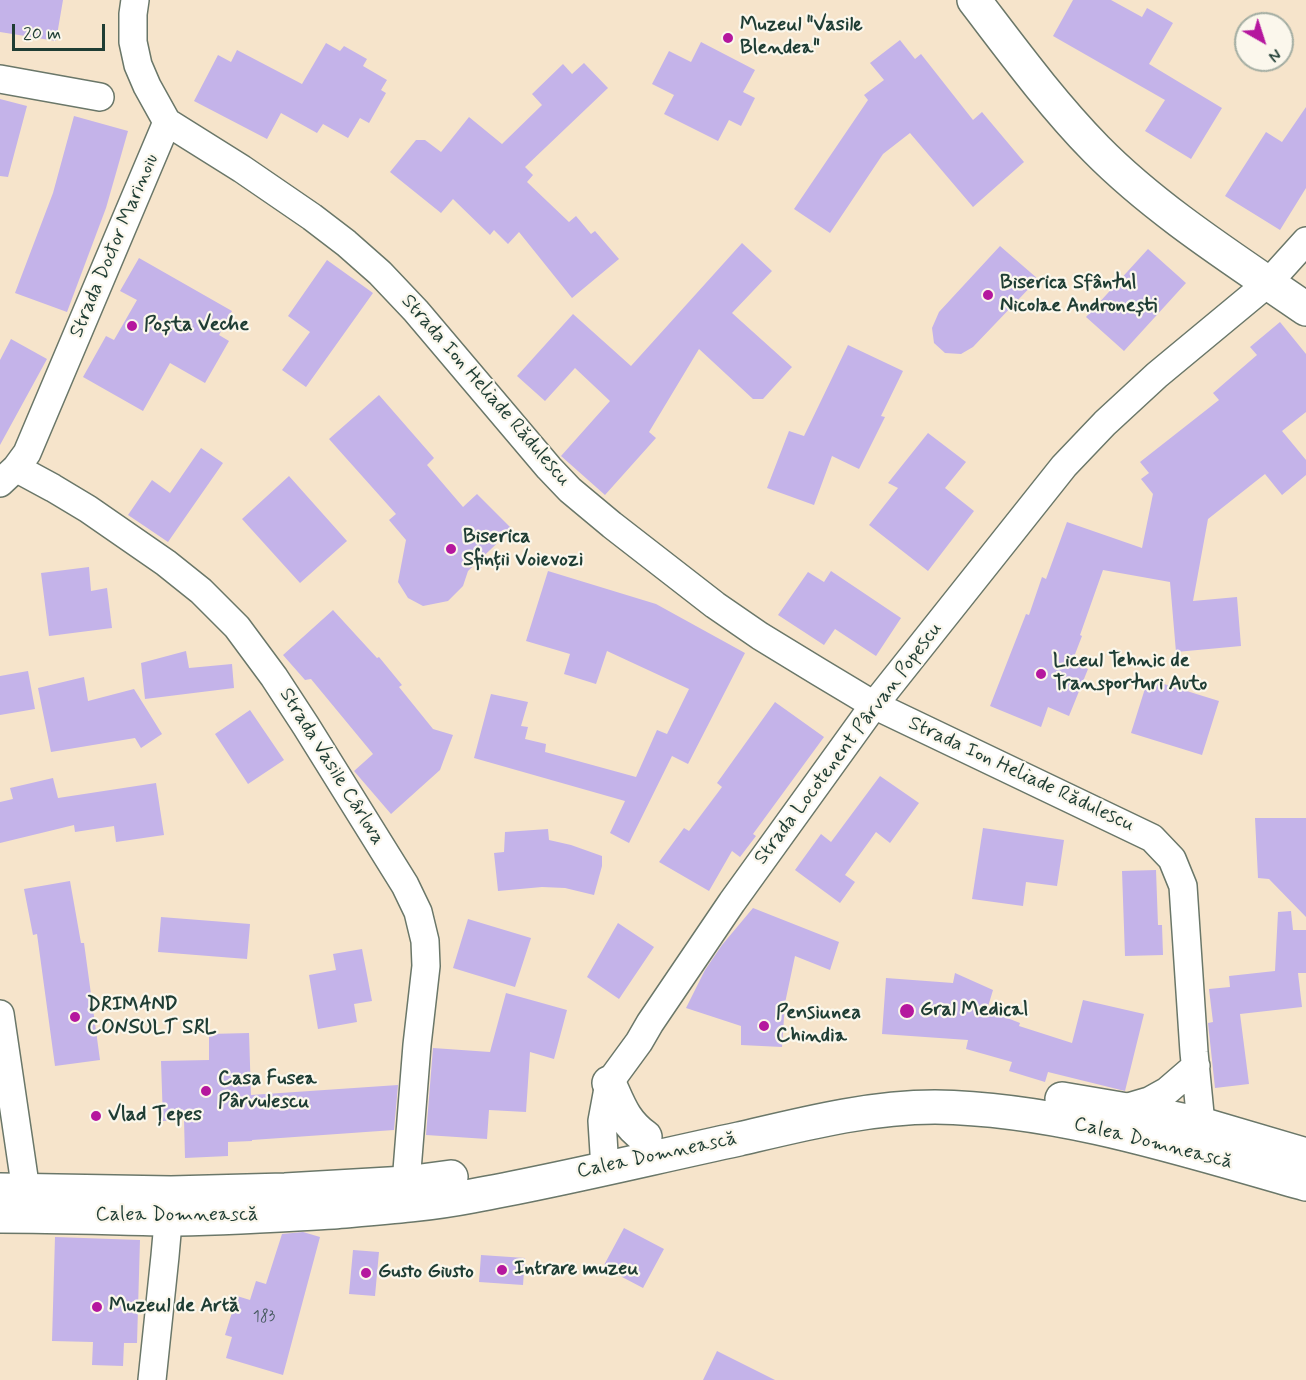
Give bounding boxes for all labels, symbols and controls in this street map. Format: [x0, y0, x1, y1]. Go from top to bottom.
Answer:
scale bar [15, 12, 108, 50]
north arrow [1234, 12, 1294, 72]
place label: Muzeul "Vasile Blendea" [740, 14, 863, 61]
text: 20 m [23, 22, 61, 46]
marker: Muzeul "Vasile Blendea" [721, 31, 735, 45]
text: N [1264, 43, 1285, 66]
street label: Strada Doctor Marinoiu [65, 151, 165, 341]
place label: Biserica Sfântul Nicolae Andronești [1000, 272, 1157, 319]
marker: Biserica Sfântul Nicolae Andronești [981, 288, 995, 302]
street label: Strada Ion Heliade Rădulescu [395, 290, 575, 492]
place label: Poșta Veche [144, 314, 249, 338]
marker: Poșta Veche [125, 319, 139, 333]
place label: Biserica Sfinții Voievozi [463, 526, 583, 573]
marker: Biserica Sfinții Voievozi [444, 542, 458, 556]
street label: Strada Locotenent Pârvan Popescu [750, 618, 948, 870]
place label: Liceul Tehnic de Transporturi Auto [1053, 650, 1207, 697]
marker: Liceul Tehnic de Transporturi Auto [1034, 667, 1048, 681]
street label: Strada Vasile Cârlova [273, 684, 389, 850]
street label: Strada Ion Heliade Rădulescu [904, 712, 1138, 838]
place label: DRIMAND CONSULT SRL [87, 994, 217, 1041]
place label: Gral Medical [920, 999, 1028, 1023]
place label: Pensiunea Chindia [776, 1002, 861, 1049]
marker: Gral Medical [898, 1002, 916, 1020]
marker: DRIMAND CONSULT SRL [68, 1010, 82, 1024]
marker: Pensiunea Chindia [757, 1019, 771, 1033]
place label: Casa Fusea Pârvulescu [218, 1068, 317, 1115]
marker: Casa Fusea Pârvulescu [199, 1084, 213, 1098]
place label: Vlad Țepes [108, 1104, 202, 1128]
marker: Vlad Țepes [89, 1109, 103, 1123]
street label: Calea Domnească [1071, 1113, 1235, 1175]
street label: Calea Domnească [575, 1127, 739, 1185]
street label: Calea Domnească [96, 1204, 258, 1228]
place label: Intrare muzeu [514, 1258, 638, 1282]
place label: Gusto Giusto [378, 1261, 474, 1285]
marker: Intrare muzeu [495, 1263, 509, 1277]
marker: Gusto Giusto [359, 1266, 373, 1280]
place label: Muzeul de Artă [109, 1295, 239, 1319]
marker: Muzeul de Artă [90, 1300, 104, 1314]
house number: 183 [253, 1308, 275, 1328]

